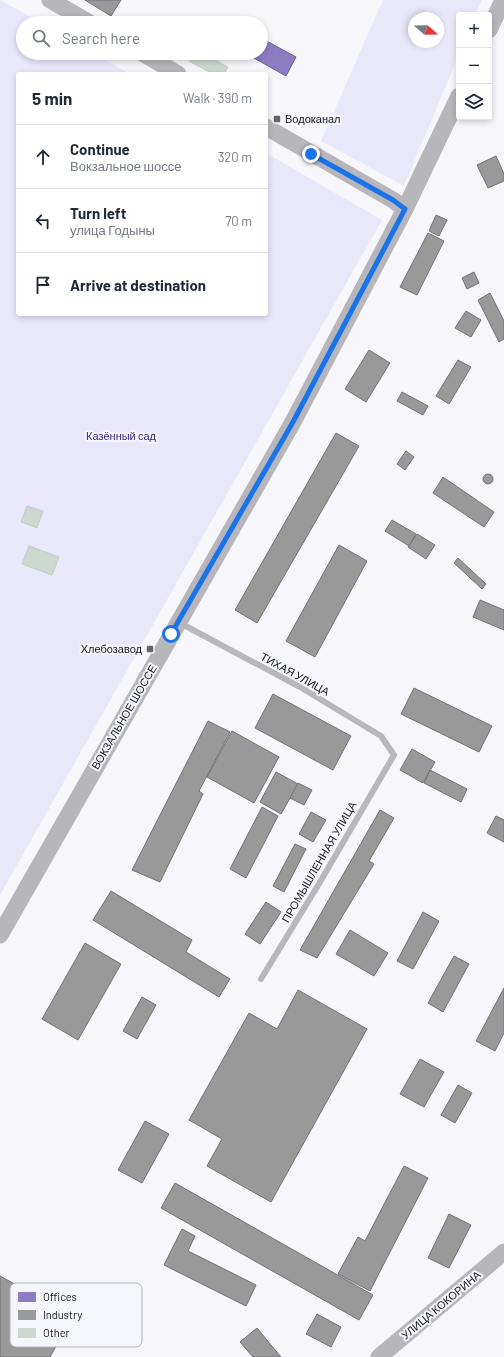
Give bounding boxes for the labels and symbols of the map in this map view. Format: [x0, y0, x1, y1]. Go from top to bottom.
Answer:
north arrow [408, 12, 444, 48]
place label: Водоканал [285, 112, 341, 125]
marker: Водоканал [272, 114, 282, 124]
route end [302, 145, 320, 163]
park label: Казённый сад [86, 429, 157, 442]
route start [162, 625, 180, 643]
place label: Хлебозавод [81, 642, 143, 655]
marker: Хлебозавод [145, 644, 155, 654]
street label: ТИХАЯ УЛИЦА [259, 649, 332, 698]
street label: ВОКЗАЛЬНОЕ ШОССЕ [88, 662, 159, 771]
street label: ПРОМЫШЛЕННАЯ УЛИЦА [279, 798, 359, 925]
street label: УЛИЦА КОКОРИНА [398, 1267, 484, 1342]
legend [10, 1283, 142, 1347]
text: Offices [43, 1290, 77, 1303]
text: Industry [43, 1308, 82, 1321]
text: Other [43, 1326, 70, 1339]

